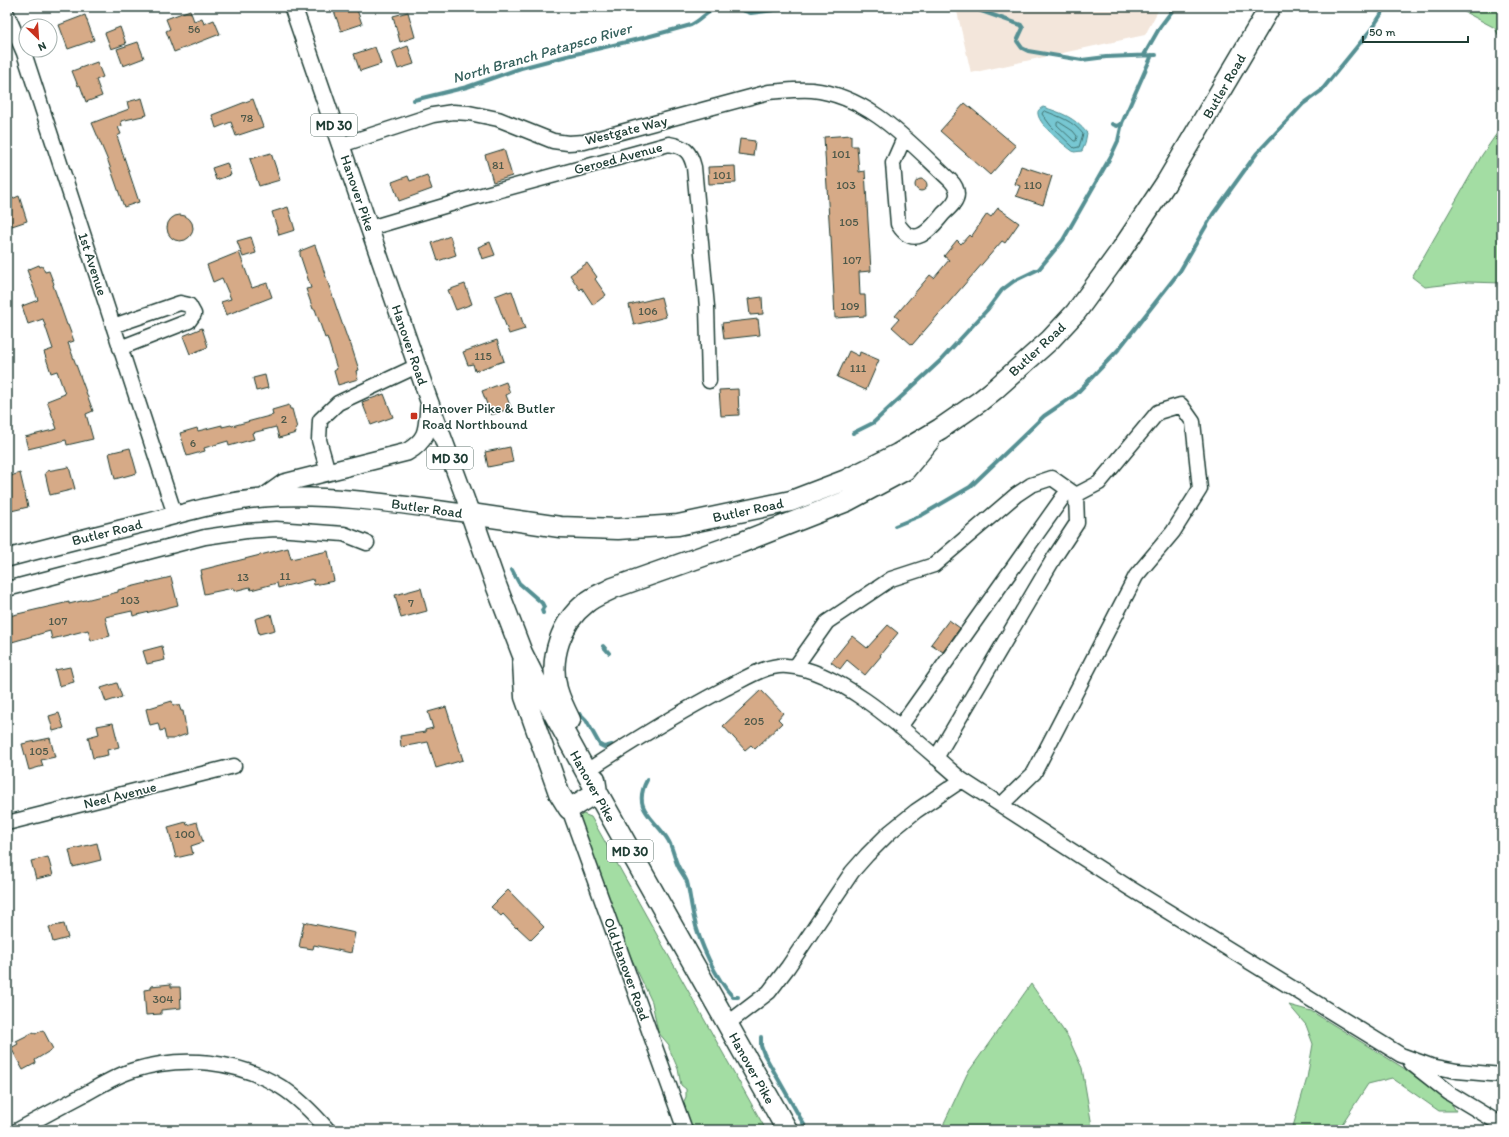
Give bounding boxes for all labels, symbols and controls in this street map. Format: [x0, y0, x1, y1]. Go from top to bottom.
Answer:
north arrow [18, 18, 58, 58]
water label: North Branch Patapsco River [450, 18, 636, 87]
scale bar [1363, 18, 1468, 44]
house number: 56 [188, 22, 200, 36]
text: 50 m [1369, 25, 1395, 39]
text: N [36, 39, 48, 54]
street label: Butler Road [1199, 51, 1250, 122]
house number: 78 [241, 111, 254, 125]
street label: Westgate Way [583, 112, 669, 149]
road number: MD 30 [311, 114, 357, 136]
street label: Geroed Avenue [572, 138, 664, 178]
house number: 101 [832, 147, 851, 161]
street label: Hanover Pike [337, 153, 379, 234]
house number: 81 [492, 158, 504, 172]
house number: 101 [713, 168, 732, 182]
house number: 103 [836, 178, 856, 192]
house number: 110 [1024, 178, 1042, 192]
house number: 105 [839, 215, 859, 229]
street label: 1st Avenue [74, 230, 111, 298]
house number: 107 [843, 253, 861, 267]
house number: 109 [840, 299, 860, 313]
street label: Hanover Road [388, 303, 431, 388]
house number: 106 [638, 304, 658, 318]
street label: Butler Road [1005, 318, 1070, 380]
house number: 115 [474, 349, 492, 363]
house number: 111 [850, 361, 867, 375]
place label: Hanover Pike & Butler Road Northbound [422, 400, 555, 433]
marker: Hanover Pike & Butler Road Northbound [409, 411, 419, 421]
house number: 2 [281, 412, 288, 426]
house number: 6 [190, 436, 196, 450]
road number: MD 30 [427, 447, 473, 469]
street label: Butler Road [390, 495, 464, 522]
street label: Butler Road [711, 495, 785, 526]
street label: Butler Road [70, 515, 144, 549]
house number: 11 [279, 569, 291, 583]
house number: 13 [237, 570, 250, 584]
house number: 103 [120, 593, 140, 607]
house number: 7 [408, 596, 414, 610]
house number: 107 [49, 614, 67, 628]
house number: 205 [744, 714, 764, 728]
house number: 105 [29, 744, 49, 758]
street label: Hanover Pike [566, 747, 619, 825]
street label: Neel Avenue [82, 778, 159, 813]
house number: 100 [175, 827, 195, 841]
road number: MD 30 [607, 840, 653, 862]
street label: Old Hanover Road [600, 915, 653, 1023]
house number: 304 [152, 992, 174, 1006]
street label: Hanover Pike [725, 1029, 778, 1107]

